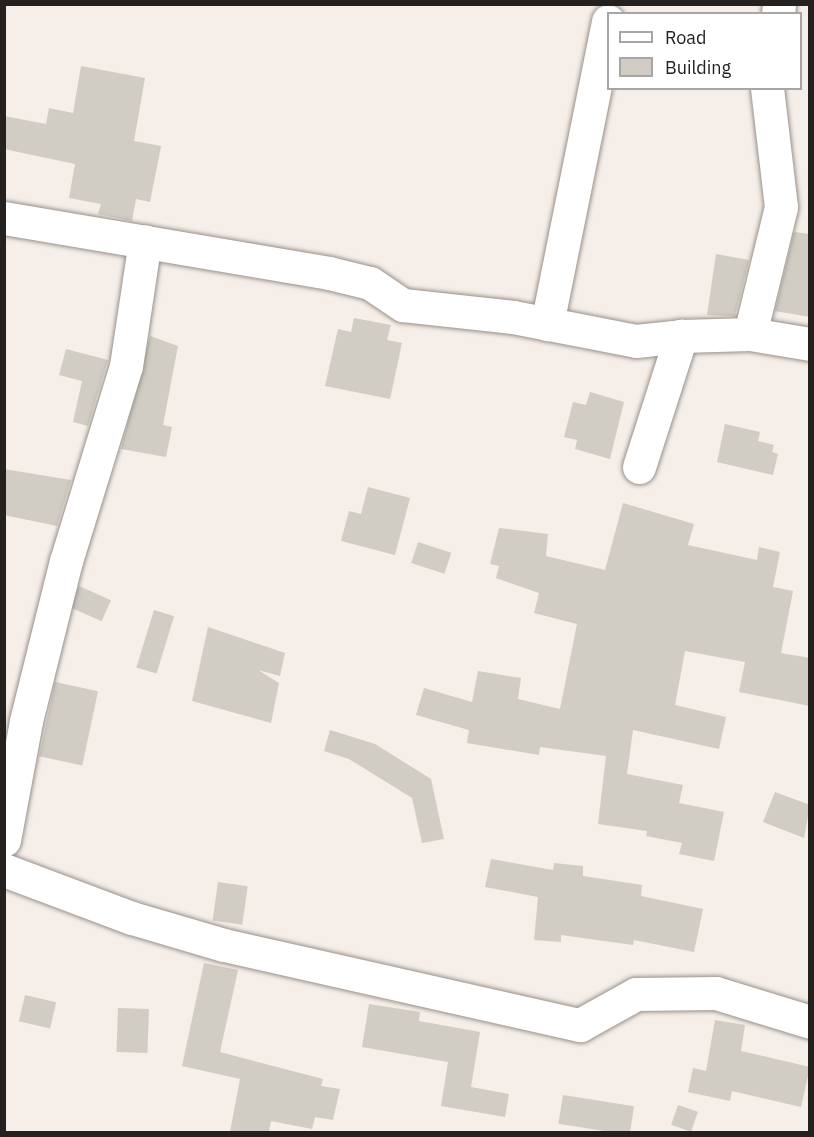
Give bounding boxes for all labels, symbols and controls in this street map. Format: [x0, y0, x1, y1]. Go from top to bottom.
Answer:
legend [607, 12, 802, 90]
text: Road [665, 26, 706, 49]
text: Building [665, 56, 731, 79]

